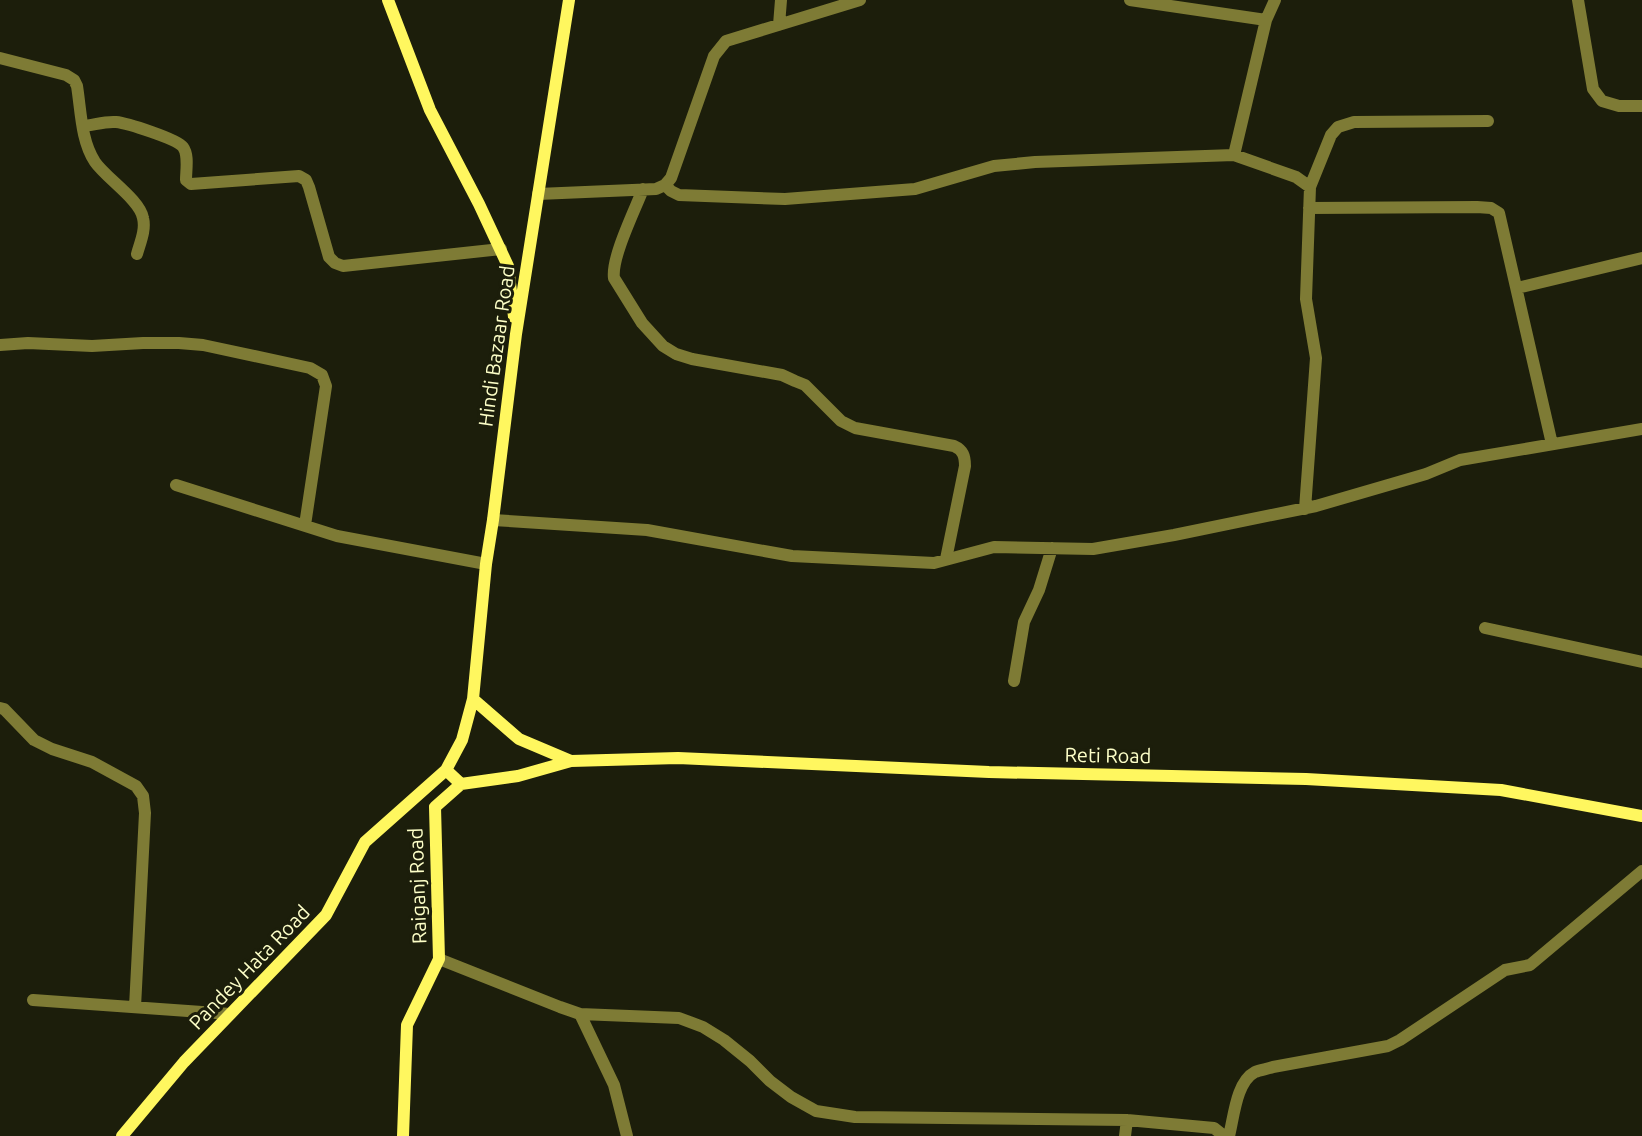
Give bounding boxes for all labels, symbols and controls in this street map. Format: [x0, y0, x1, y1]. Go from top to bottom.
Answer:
street label: Hindi Bazaar Road [473, 264, 519, 428]
street label: Reti Road [1064, 743, 1152, 767]
street label: Raiganj Road [403, 827, 431, 945]
street label: Pandey Hata Road [184, 900, 314, 1034]

